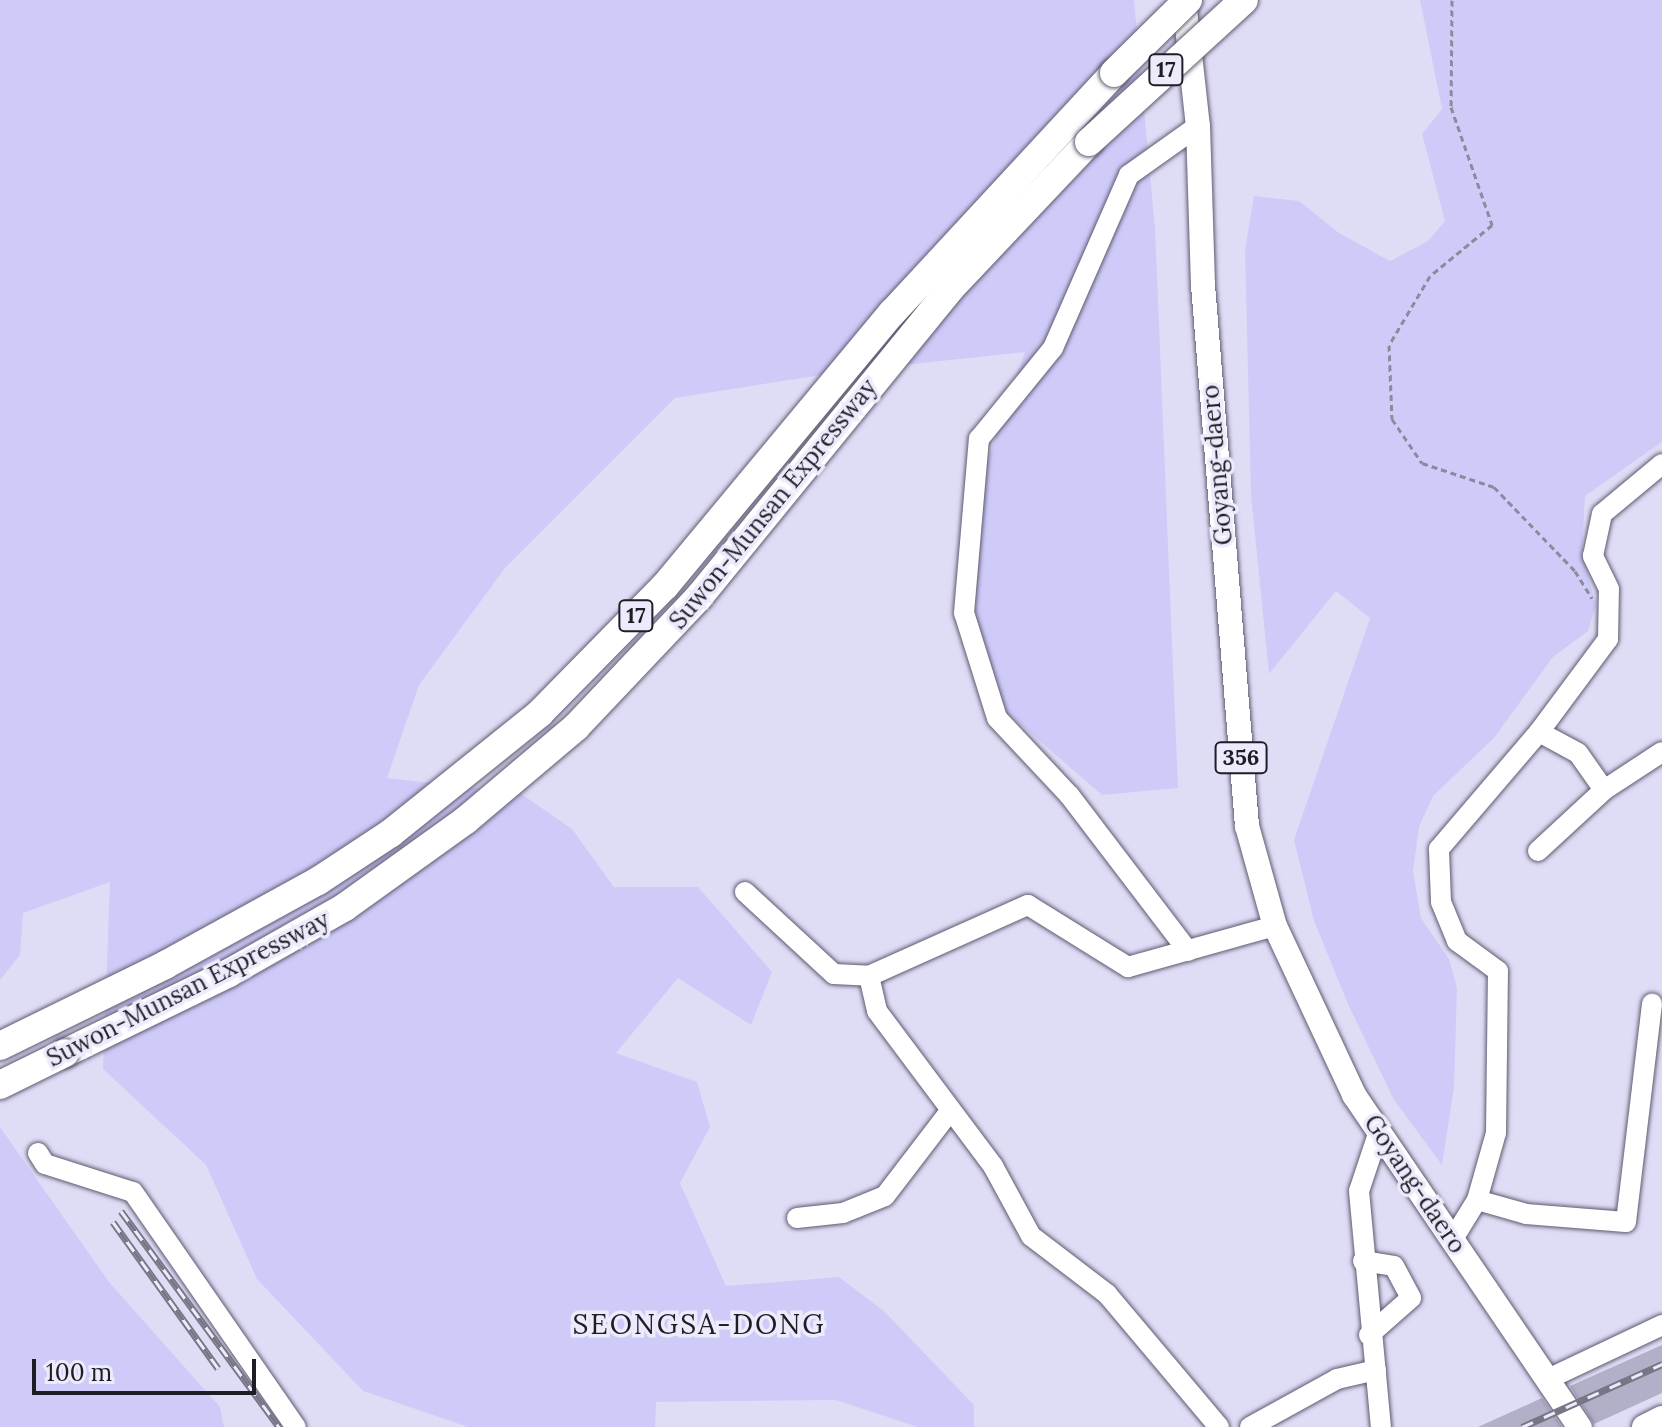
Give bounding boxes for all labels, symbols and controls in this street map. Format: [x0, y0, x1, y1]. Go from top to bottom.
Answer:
road number: 17 [1148, 52, 1184, 88]
street label: Suwon-Munsan Expressway [663, 373, 883, 635]
street label: Goyang-daero [1196, 384, 1238, 546]
road number: 17 [618, 598, 654, 634]
road number: 356 [1213, 740, 1269, 776]
street label: Suwon-Munsan Expressway [42, 905, 334, 1073]
street label: Goyang-daero [1358, 1109, 1472, 1259]
district label: SEONGSA-DONG [572, 1307, 826, 1341]
scale bar [36, 1343, 260, 1393]
text: 100 m [46, 1357, 112, 1388]

